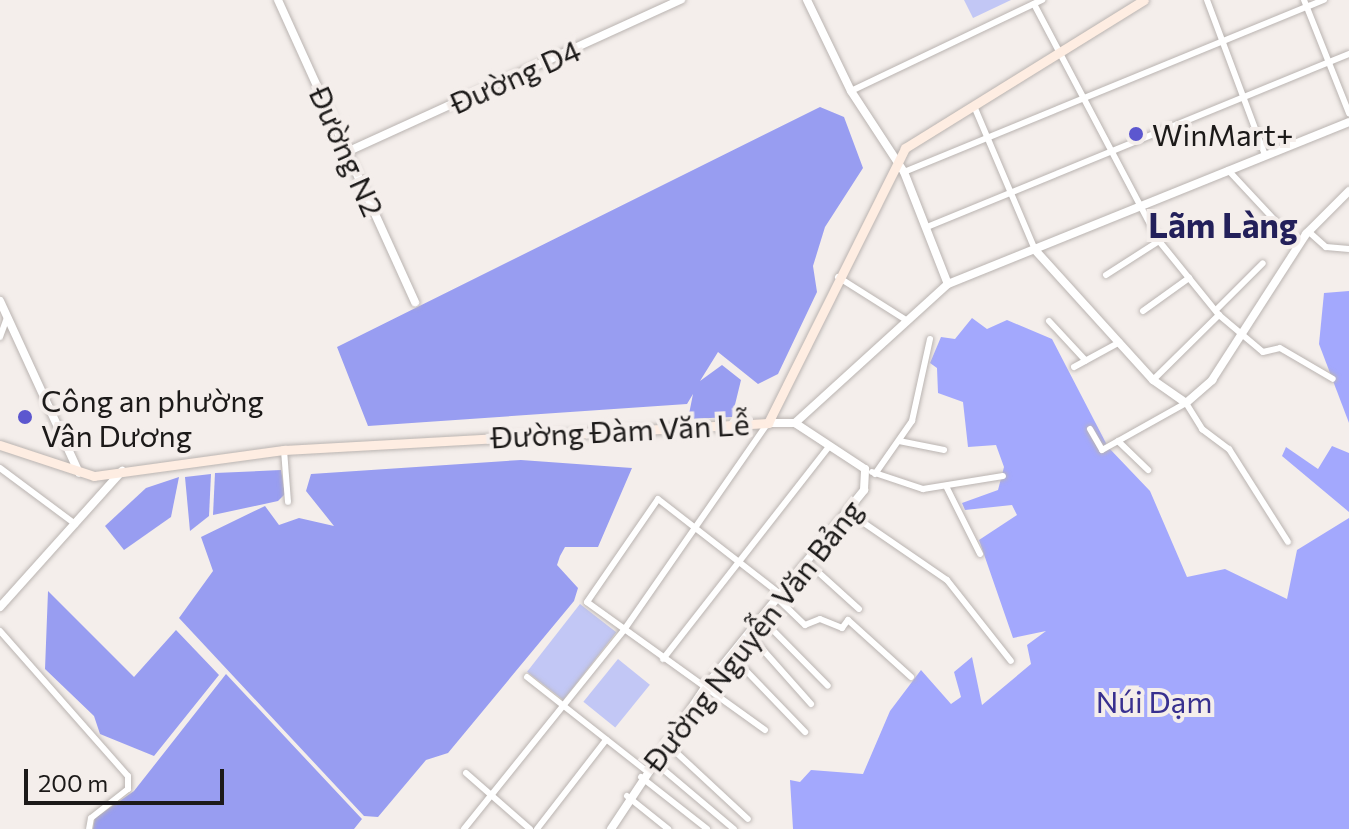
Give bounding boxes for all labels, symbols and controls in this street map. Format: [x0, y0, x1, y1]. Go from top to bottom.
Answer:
street label: Đường D4 [444, 31, 586, 121]
street label: Đường N2 [302, 80, 392, 222]
place label: WinMart+ [1152, 116, 1294, 152]
marker: WinMart+ [1127, 125, 1145, 143]
district label: Lãm Làng [1148, 205, 1298, 245]
place label: Công an phường Vân Dương [41, 382, 264, 452]
street label: Đường Đàm Văn Lễ [490, 405, 750, 455]
marker: Công an phường Vân Dương [16, 408, 34, 426]
street label: Đường Nguyễn Văn Bảng [635, 492, 869, 778]
park label: Núi Dạm [1096, 683, 1212, 719]
scale bar [28, 753, 228, 803]
text: 200 m [38, 768, 108, 797]

